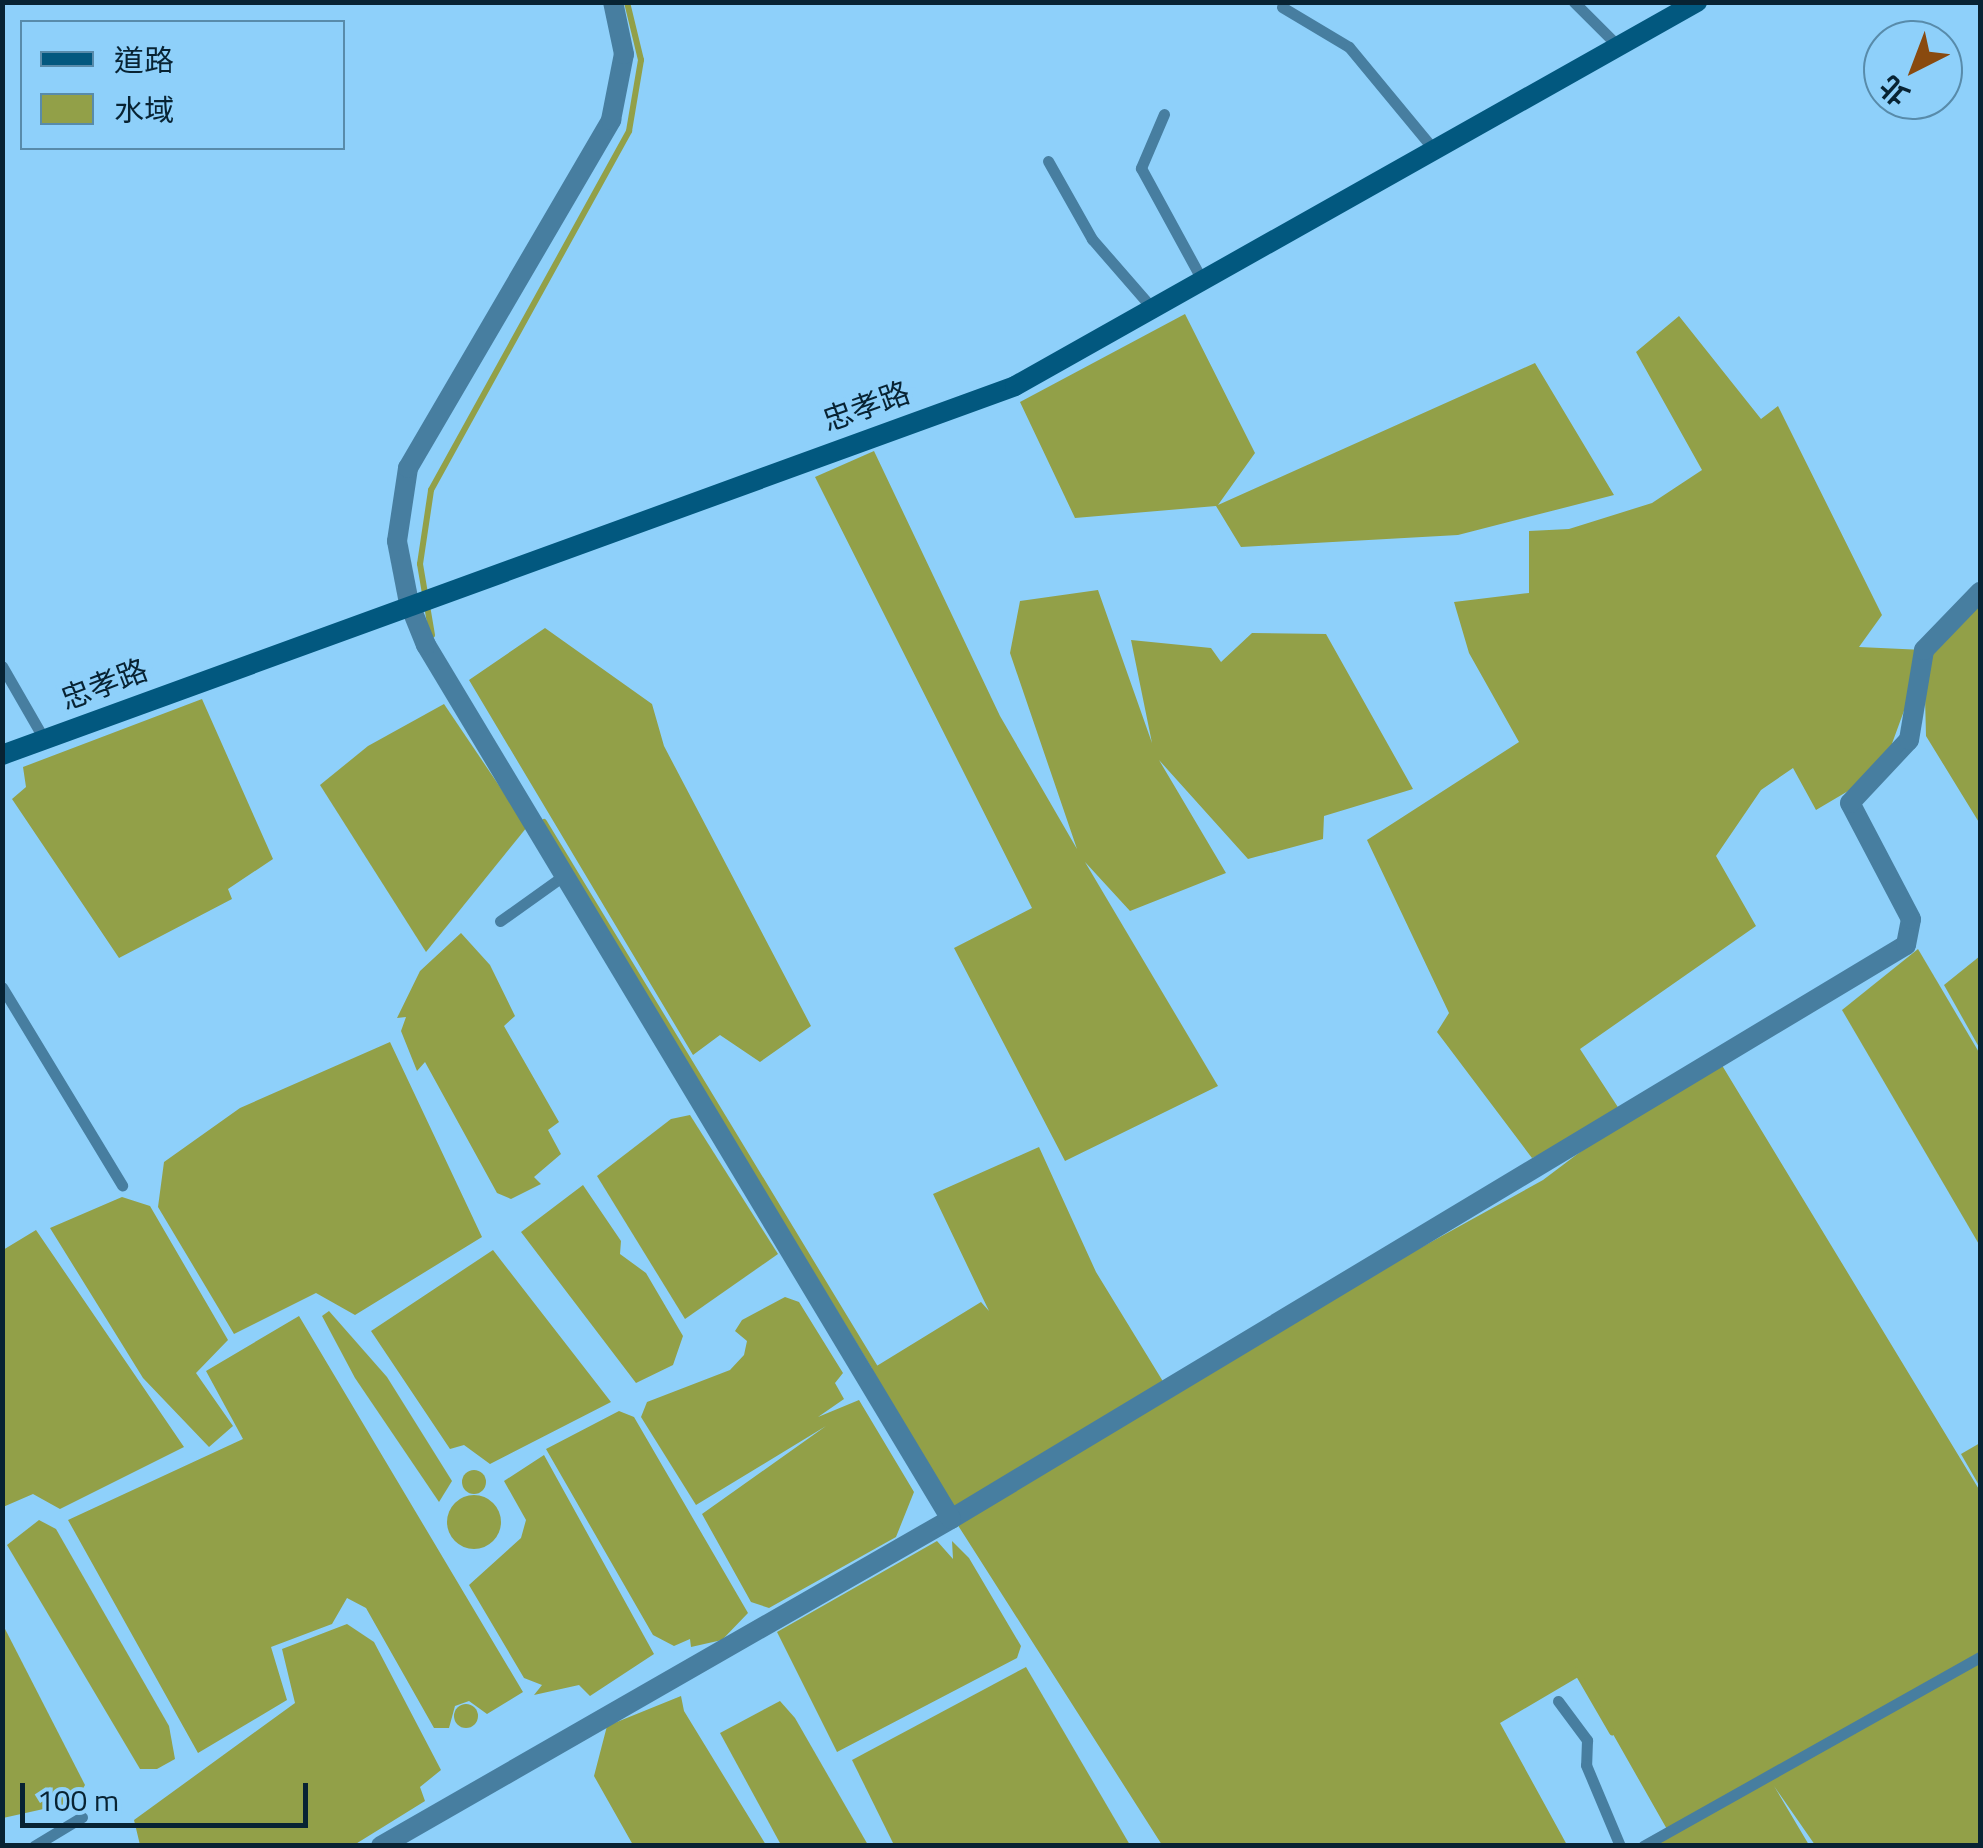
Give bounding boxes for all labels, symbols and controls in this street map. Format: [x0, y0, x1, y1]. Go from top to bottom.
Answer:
legend [20, 20, 345, 150]
north arrow [1863, 20, 1963, 120]
text: 道路 [114, 37, 174, 83]
text: 北 [1869, 66, 1919, 117]
text: 水域 [114, 87, 174, 133]
street label: 忠孝路 [818, 374, 914, 438]
street label: 忠孝路 [56, 651, 152, 717]
scale bar [25, 1763, 312, 1825]
text: 100 m [37, 1777, 119, 1823]

